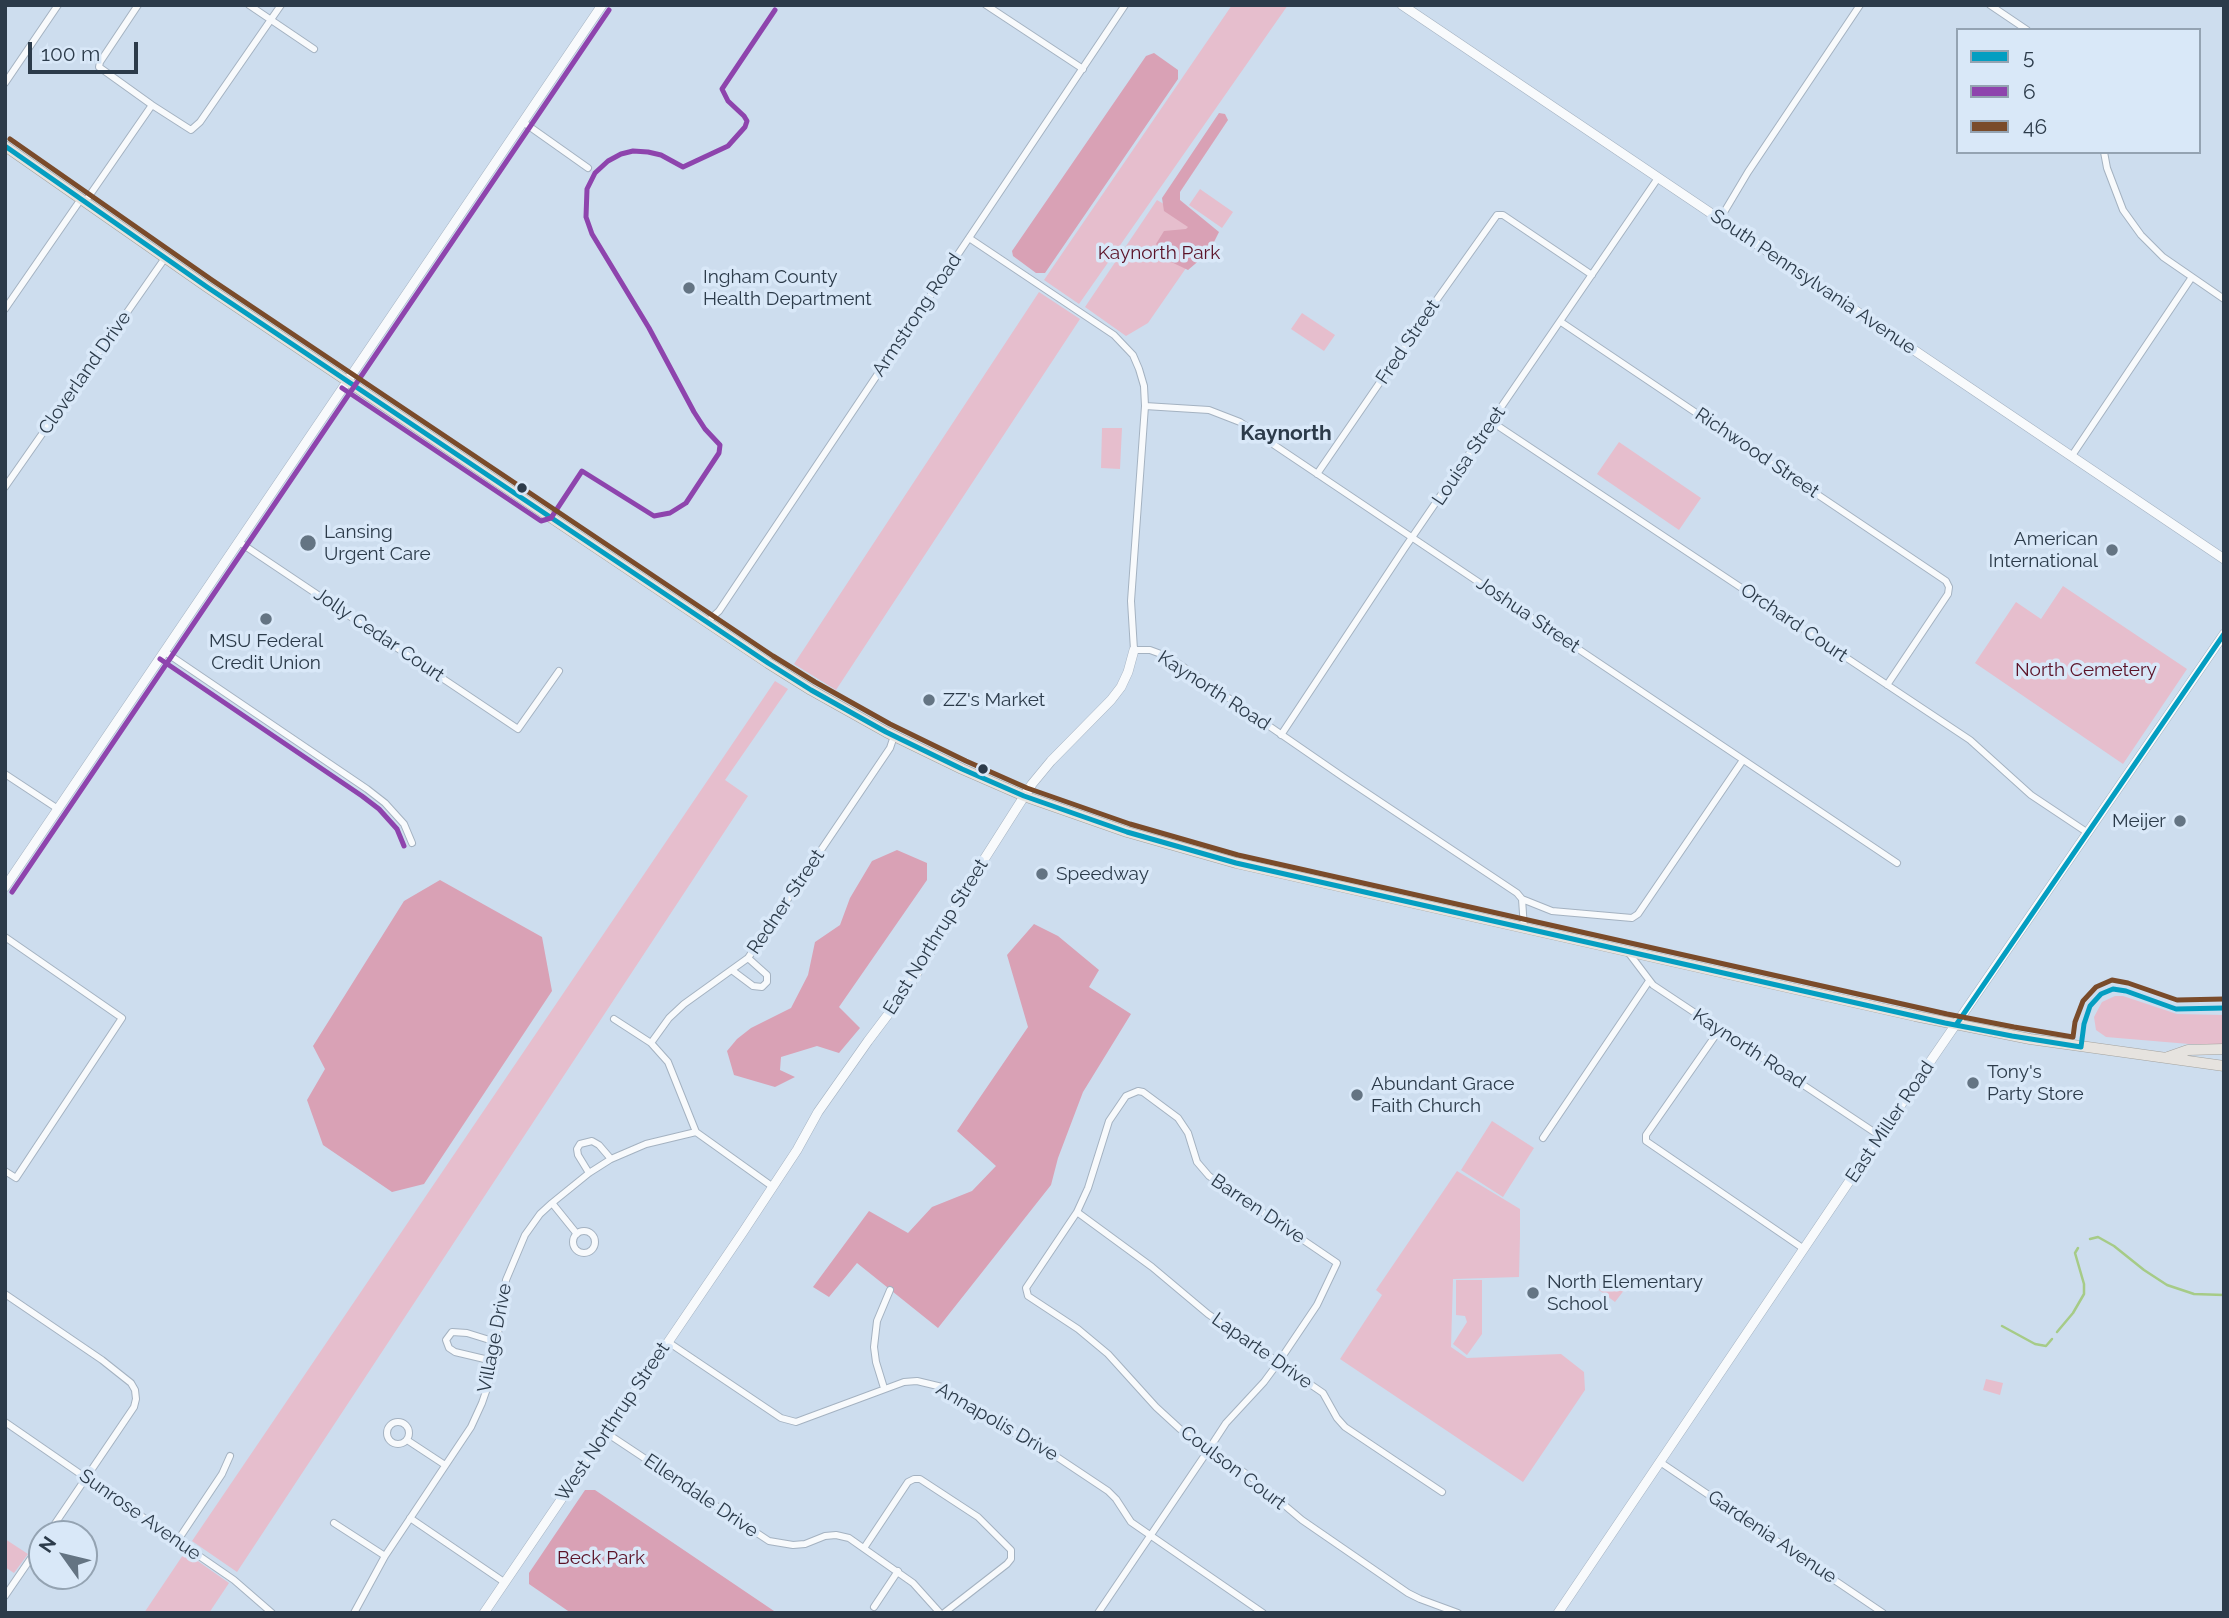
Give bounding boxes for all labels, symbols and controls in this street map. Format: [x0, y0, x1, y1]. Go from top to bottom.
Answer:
scale bar [32, 28, 142, 72]
legend [1956, 28, 2201, 154]
text: 100 m [41, 41, 100, 66]
text: 5 [2023, 44, 2034, 69]
text: 6 [2023, 79, 2036, 104]
text: 46 [2023, 114, 2047, 139]
street label: South Pennsylvania Avenue [1706, 205, 1920, 359]
park label: Kaynorth Park [1098, 242, 1220, 264]
street label: Armstrong Road [867, 249, 967, 381]
place label: Ingham County Health Department [703, 266, 872, 310]
marker: Ingham County Health Department [681, 280, 697, 296]
street label: Fred Street [1371, 295, 1445, 389]
street label: Cloverland Drive [34, 307, 136, 439]
street label: Louisa Street [1427, 402, 1511, 510]
street label: Richwood Street [1691, 403, 1823, 503]
district label: Kaynorth [1240, 421, 1332, 447]
unlabelled marker [515, 481, 529, 495]
place label: Lansing Urgent Care [324, 521, 431, 565]
place label: American International [1989, 528, 2098, 572]
marker: Lansing Urgent Care [298, 533, 318, 553]
marker: American International [2104, 542, 2120, 558]
street label: Joshua Street [1472, 572, 1584, 658]
street label: Orchard Court [1736, 579, 1852, 667]
street label: Jolly Cedar Court [310, 583, 448, 687]
marker: MSU Federal Credit Union [258, 611, 274, 627]
place label: MSU Federal Credit Union [209, 630, 323, 674]
street label: Kaynorth Road [1153, 646, 1275, 736]
park label: North Cemetery [2015, 659, 2157, 681]
place label: ZZ's Market [943, 689, 1045, 711]
marker: ZZ's Market [921, 692, 937, 708]
unlabelled marker [976, 762, 990, 776]
place label: Meijer [2112, 810, 2166, 832]
marker: Meijer [2172, 813, 2188, 829]
street label: Redner Street [743, 845, 829, 959]
street label: East Northrup Street [879, 855, 993, 1019]
place label: Speedway [1056, 863, 1149, 885]
marker: Speedway [1034, 866, 1050, 882]
street label: Kaynorth Road [1688, 1004, 1810, 1094]
street label: East Miller Road [1841, 1057, 1939, 1187]
place label: Tony's Party Store [1987, 1061, 2084, 1105]
place label: Abundant Grace Faith Church [1371, 1073, 1514, 1117]
marker: Tony's Party Store [1965, 1075, 1981, 1091]
marker: Abundant Grace Faith Church [1349, 1087, 1365, 1103]
street label: Barren Drive [1207, 1169, 1309, 1249]
place label: North Elementary School [1547, 1271, 1703, 1315]
street label: Village Drive [473, 1281, 517, 1395]
marker: North Elementary School [1525, 1285, 1541, 1301]
street label: Laparte Drive [1207, 1308, 1317, 1394]
street label: West Northrup Street [551, 1338, 675, 1506]
street label: Annapolis Drive [932, 1378, 1062, 1466]
street label: Coulson Court [1176, 1421, 1290, 1515]
street label: Ellendale Drive [640, 1449, 762, 1543]
street label: Sunrose Avenue [75, 1465, 205, 1565]
street label: Gardenia Avenue [1703, 1485, 1841, 1589]
north arrow [28, 1520, 98, 1590]
text: N [34, 1532, 60, 1557]
park label: Beck Park [557, 1547, 645, 1569]

